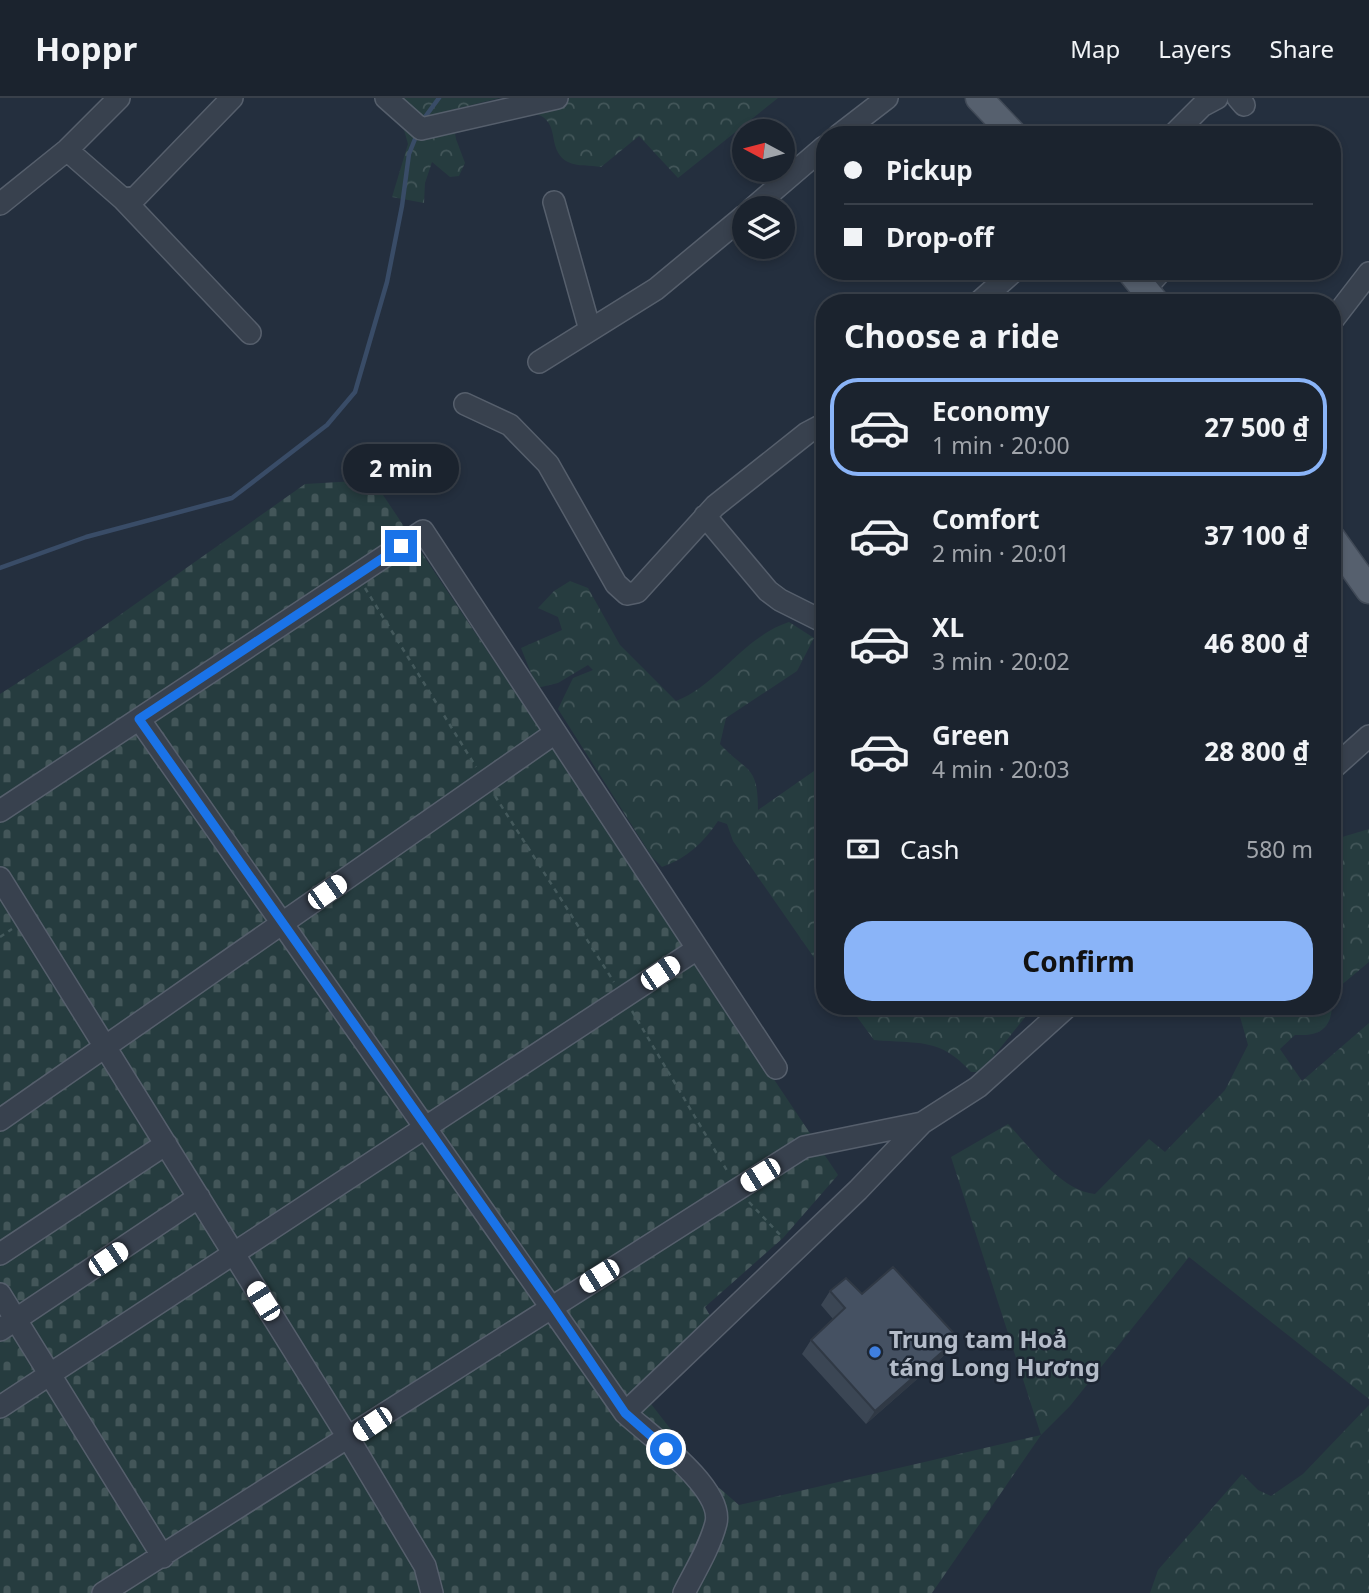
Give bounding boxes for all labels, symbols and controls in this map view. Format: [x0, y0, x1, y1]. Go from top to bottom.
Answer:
text: Hoppr [35, 26, 137, 71]
text: Map [1070, 32, 1120, 65]
text: Layers [1158, 32, 1232, 65]
text: Share [1270, 32, 1334, 65]
north arrow [732, 119, 794, 182]
map controls [732, 119, 795, 259]
text: Pickup [886, 152, 973, 188]
button: layers [732, 196, 795, 259]
text: Drop-off [886, 219, 993, 255]
text: Choose a ride [844, 314, 1060, 357]
text: Economy [932, 393, 1050, 429]
icon: car [848, 396, 911, 459]
text: 27 500 ₫ [1204, 409, 1309, 445]
text: 1 min · 20:00 [932, 429, 1070, 461]
callout: 2 min [343, 444, 459, 494]
text: 2 min [369, 452, 433, 484]
text: Comfort [932, 501, 1040, 537]
icon: car [848, 504, 911, 567]
text: 37 100 ₫ [1204, 517, 1309, 553]
route end [385, 530, 417, 562]
text: 2 min · 20:01 [932, 537, 1070, 569]
text: XL [932, 609, 964, 645]
icon: car [848, 612, 911, 675]
text: 46 800 ₫ [1204, 625, 1309, 661]
text: 3 min · 20:02 [932, 645, 1070, 677]
text: Green [932, 717, 1010, 753]
icon: car [848, 720, 911, 783]
text: 28 800 ₫ [1204, 733, 1309, 769]
text: 4 min · 20:03 [932, 753, 1070, 785]
icon: cash [844, 830, 882, 868]
text: Cash [900, 831, 960, 867]
text: 580 m [1246, 833, 1313, 865]
car [304, 871, 351, 913]
button: Confirm [844, 921, 1313, 1001]
car [637, 953, 684, 993]
car [737, 1155, 784, 1195]
car [85, 1239, 132, 1279]
car [576, 1256, 623, 1296]
car [243, 1278, 284, 1324]
place label: Trung tam Hoả táng Long Hương [889, 1322, 1100, 1383]
marker: Trung tam Hoả táng Long Hương [867, 1344, 883, 1360]
car [349, 1404, 396, 1444]
route start [650, 1433, 682, 1465]

